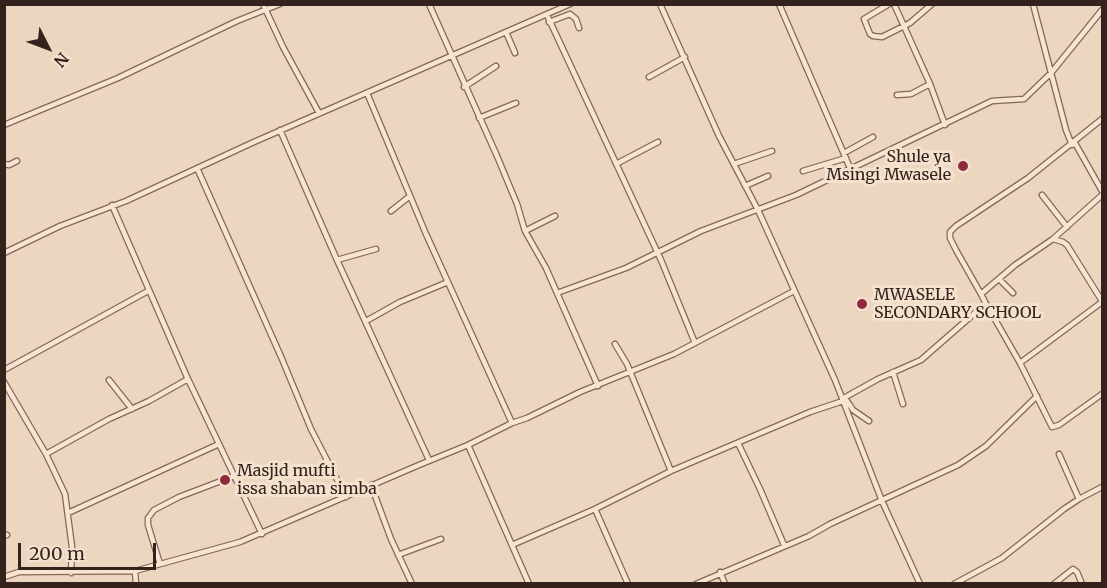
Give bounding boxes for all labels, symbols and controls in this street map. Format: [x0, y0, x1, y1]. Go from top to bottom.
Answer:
north arrow [18, 18, 78, 78]
text: N [50, 49, 73, 71]
place label: Shule ya Msingi Mwasele [826, 147, 951, 185]
marker: Shule ya Msingi Mwasele [956, 159, 970, 173]
place label: MWASELE SECONDARY SCHOOL [874, 285, 1041, 323]
marker: MWASELE SECONDARY SCHOOL [855, 297, 869, 311]
place label: Masjid mufti issa shaban simba [237, 461, 377, 499]
marker: Masjid mufti issa shaban simba [218, 473, 232, 487]
scale bar [21, 531, 159, 569]
text: 200 m [29, 542, 85, 565]

